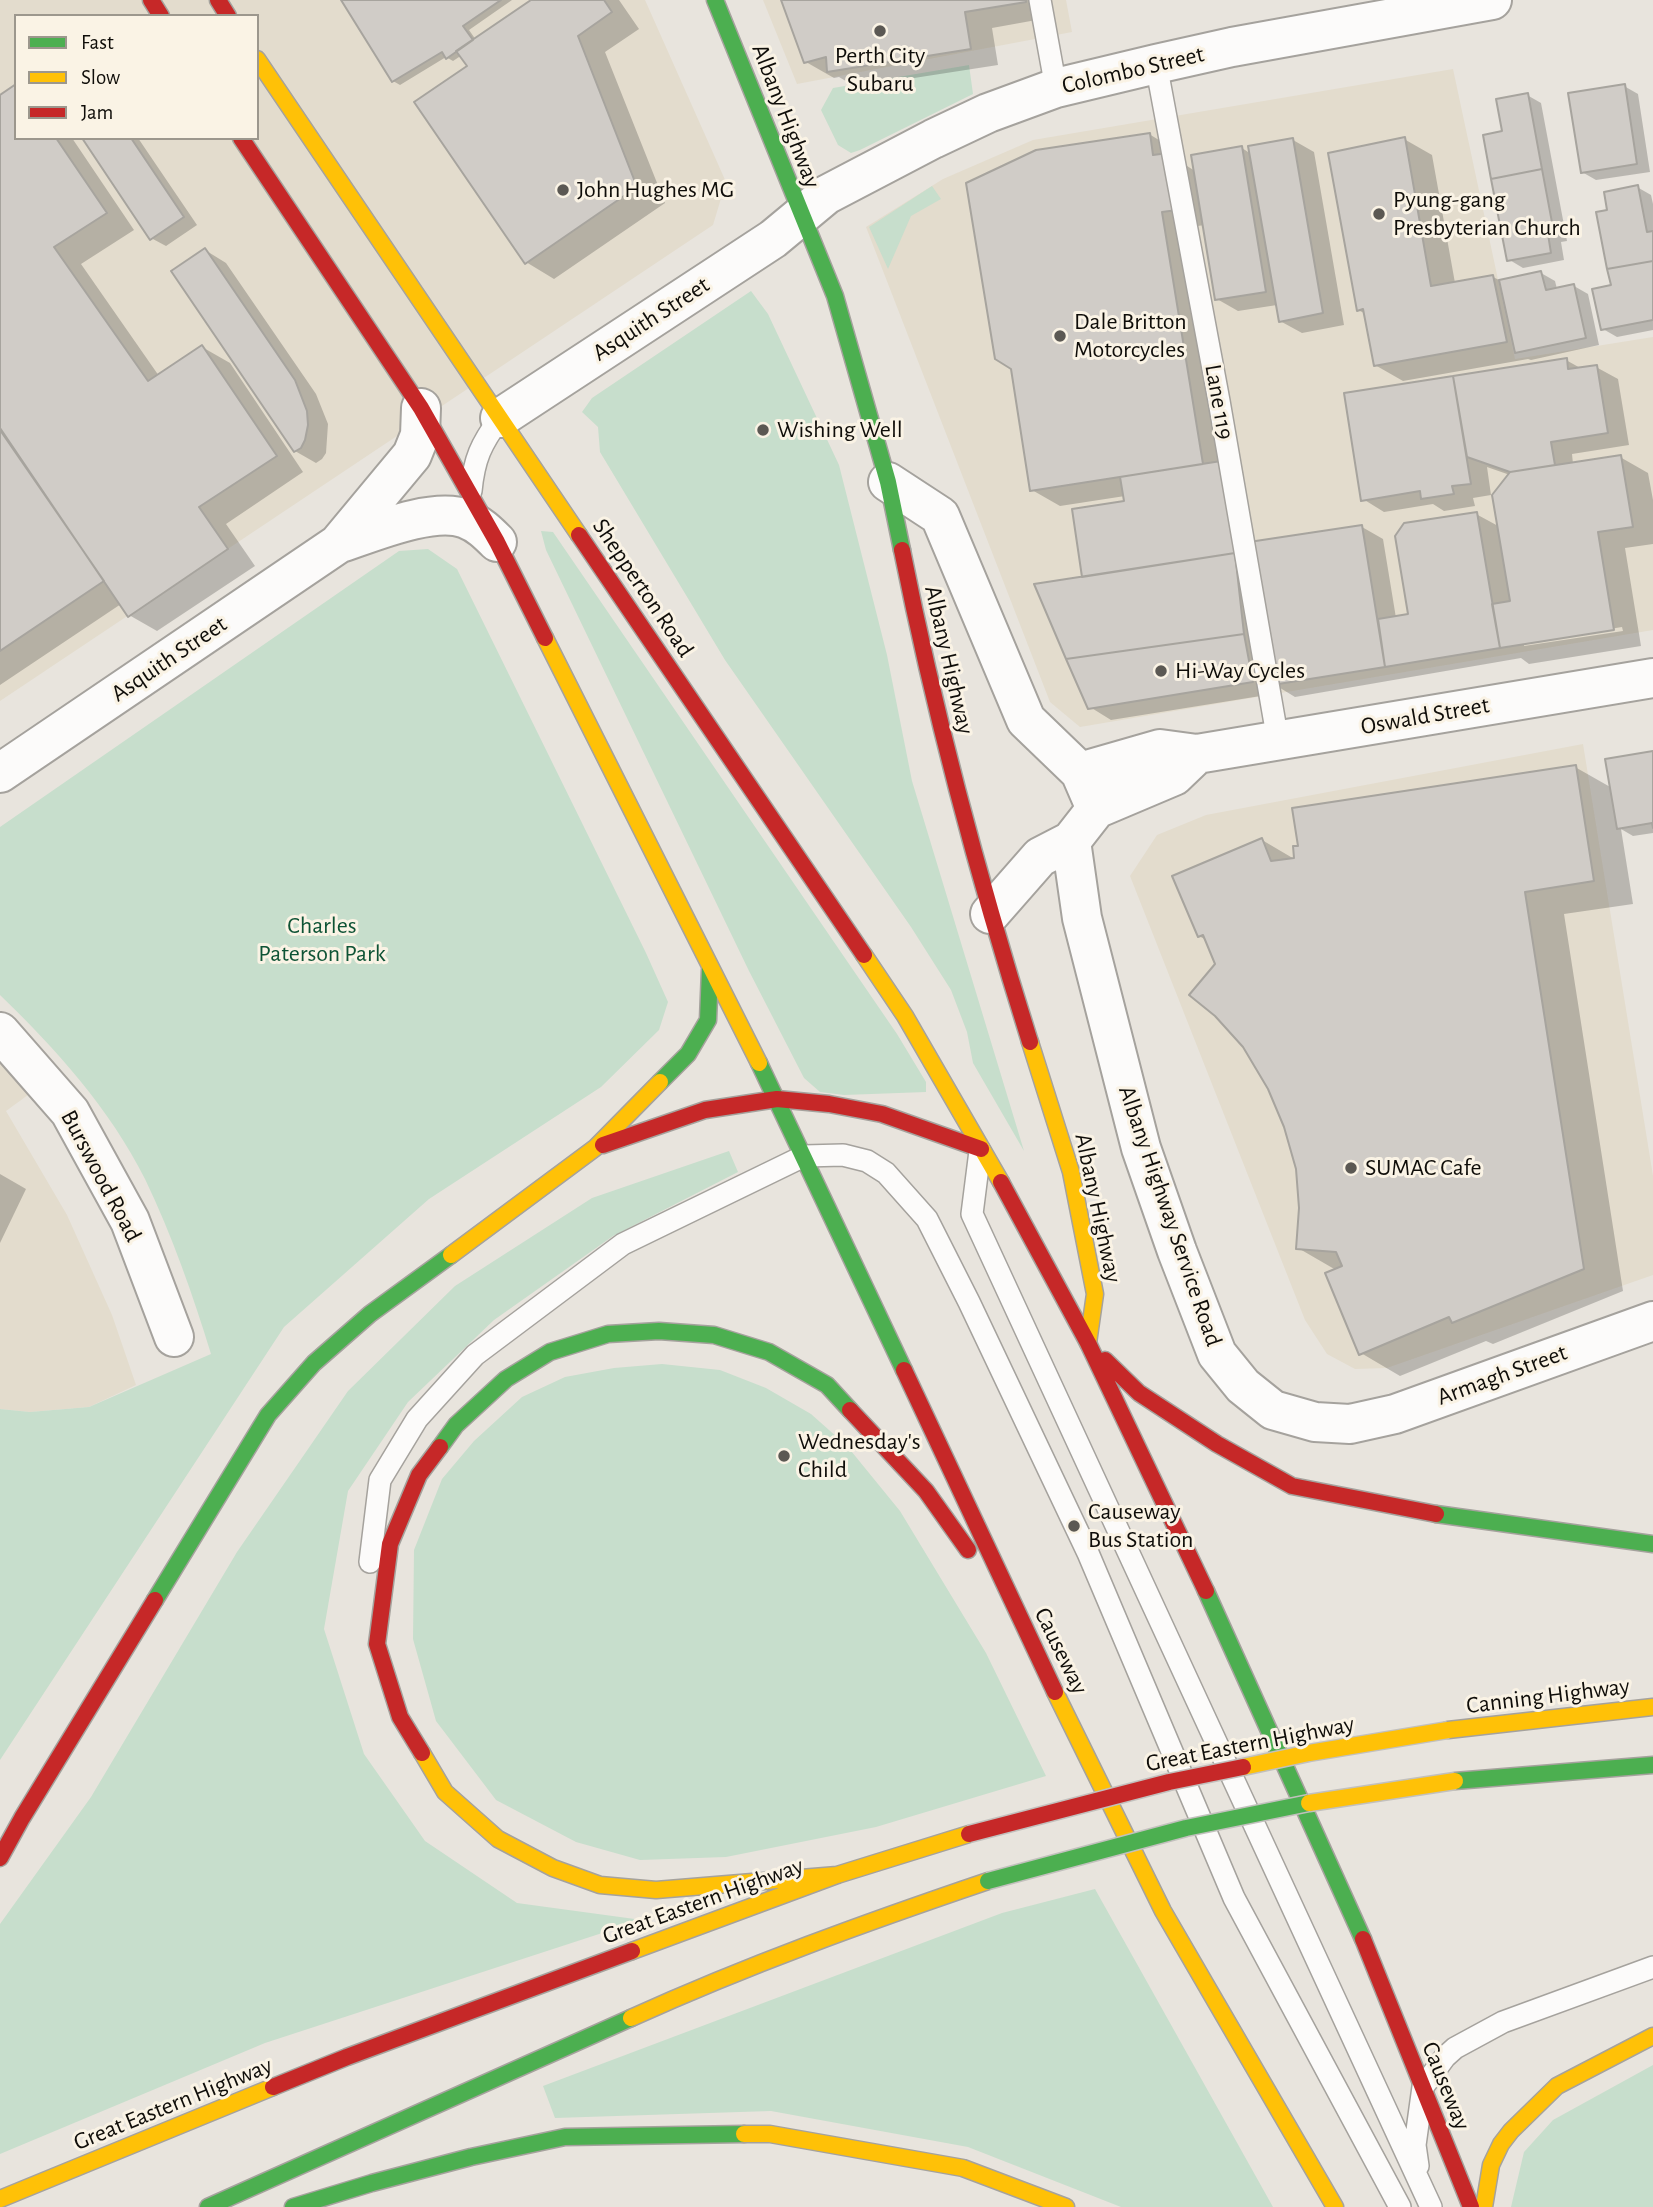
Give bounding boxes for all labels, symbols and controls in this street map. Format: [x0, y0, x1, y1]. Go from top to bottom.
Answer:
legend [14, 14, 259, 140]
marker: Perth City Subaru [872, 23, 888, 39]
text: Fast [81, 32, 114, 53]
street label: Albany Highway [745, 40, 827, 192]
street label: Colombo Street [1059, 40, 1207, 100]
place label: Perth City Subaru [835, 42, 925, 98]
text: Slow [81, 67, 120, 88]
text: Jam [81, 102, 113, 123]
place label: John Hughes MG [577, 176, 734, 204]
marker: John Hughes MG [555, 182, 571, 198]
place label: Pyung-gang Presbyterian Church [1393, 186, 1581, 242]
marker: Pyung-gang Presbyterian Church [1371, 206, 1387, 222]
street label: Asquith Street [587, 271, 715, 367]
place label: Dale Britton Motorcycles [1074, 308, 1187, 364]
marker: Dale Britton Motorcycles [1052, 328, 1068, 344]
street label: Lane 119 [1198, 362, 1240, 442]
place label: Wishing Well [777, 416, 903, 444]
marker: Wishing Well [755, 422, 771, 438]
street label: Shepperton Road [586, 513, 700, 663]
street label: Albany Highway [918, 583, 980, 737]
street label: Asquith Street [106, 610, 232, 708]
place label: Hi-Way Cycles [1175, 657, 1305, 685]
marker: Hi-Way Cycles [1153, 663, 1169, 679]
street label: Oswald Street [1359, 691, 1491, 741]
park label: Charles Paterson Park [258, 912, 386, 968]
street label: Albany Highway Service Road [1112, 1082, 1228, 1350]
street label: Burswood Road [54, 1105, 148, 1247]
street label: Albany Highway [1068, 1131, 1128, 1285]
place label: SUMAC Cafe [1365, 1154, 1481, 1182]
marker: SUMAC Cafe [1343, 1160, 1359, 1176]
street label: Armagh Street [1433, 1338, 1571, 1412]
place label: Wednesday's Child [798, 1428, 921, 1484]
marker: Wednesday's Child [776, 1448, 792, 1464]
place label: Causeway Bus Station [1088, 1498, 1193, 1554]
marker: Causeway Bus Station [1066, 1518, 1082, 1534]
street label: Causeway [1028, 1603, 1094, 1699]
street label: Canning Highway [1465, 1672, 1631, 1720]
street label: Great Eastern Highway [1143, 1710, 1357, 1778]
street label: Great Eastern Highway [599, 1851, 807, 1951]
street label: Causeway [1415, 2038, 1477, 2134]
street label: Great Eastern Highway [69, 2051, 277, 2157]

